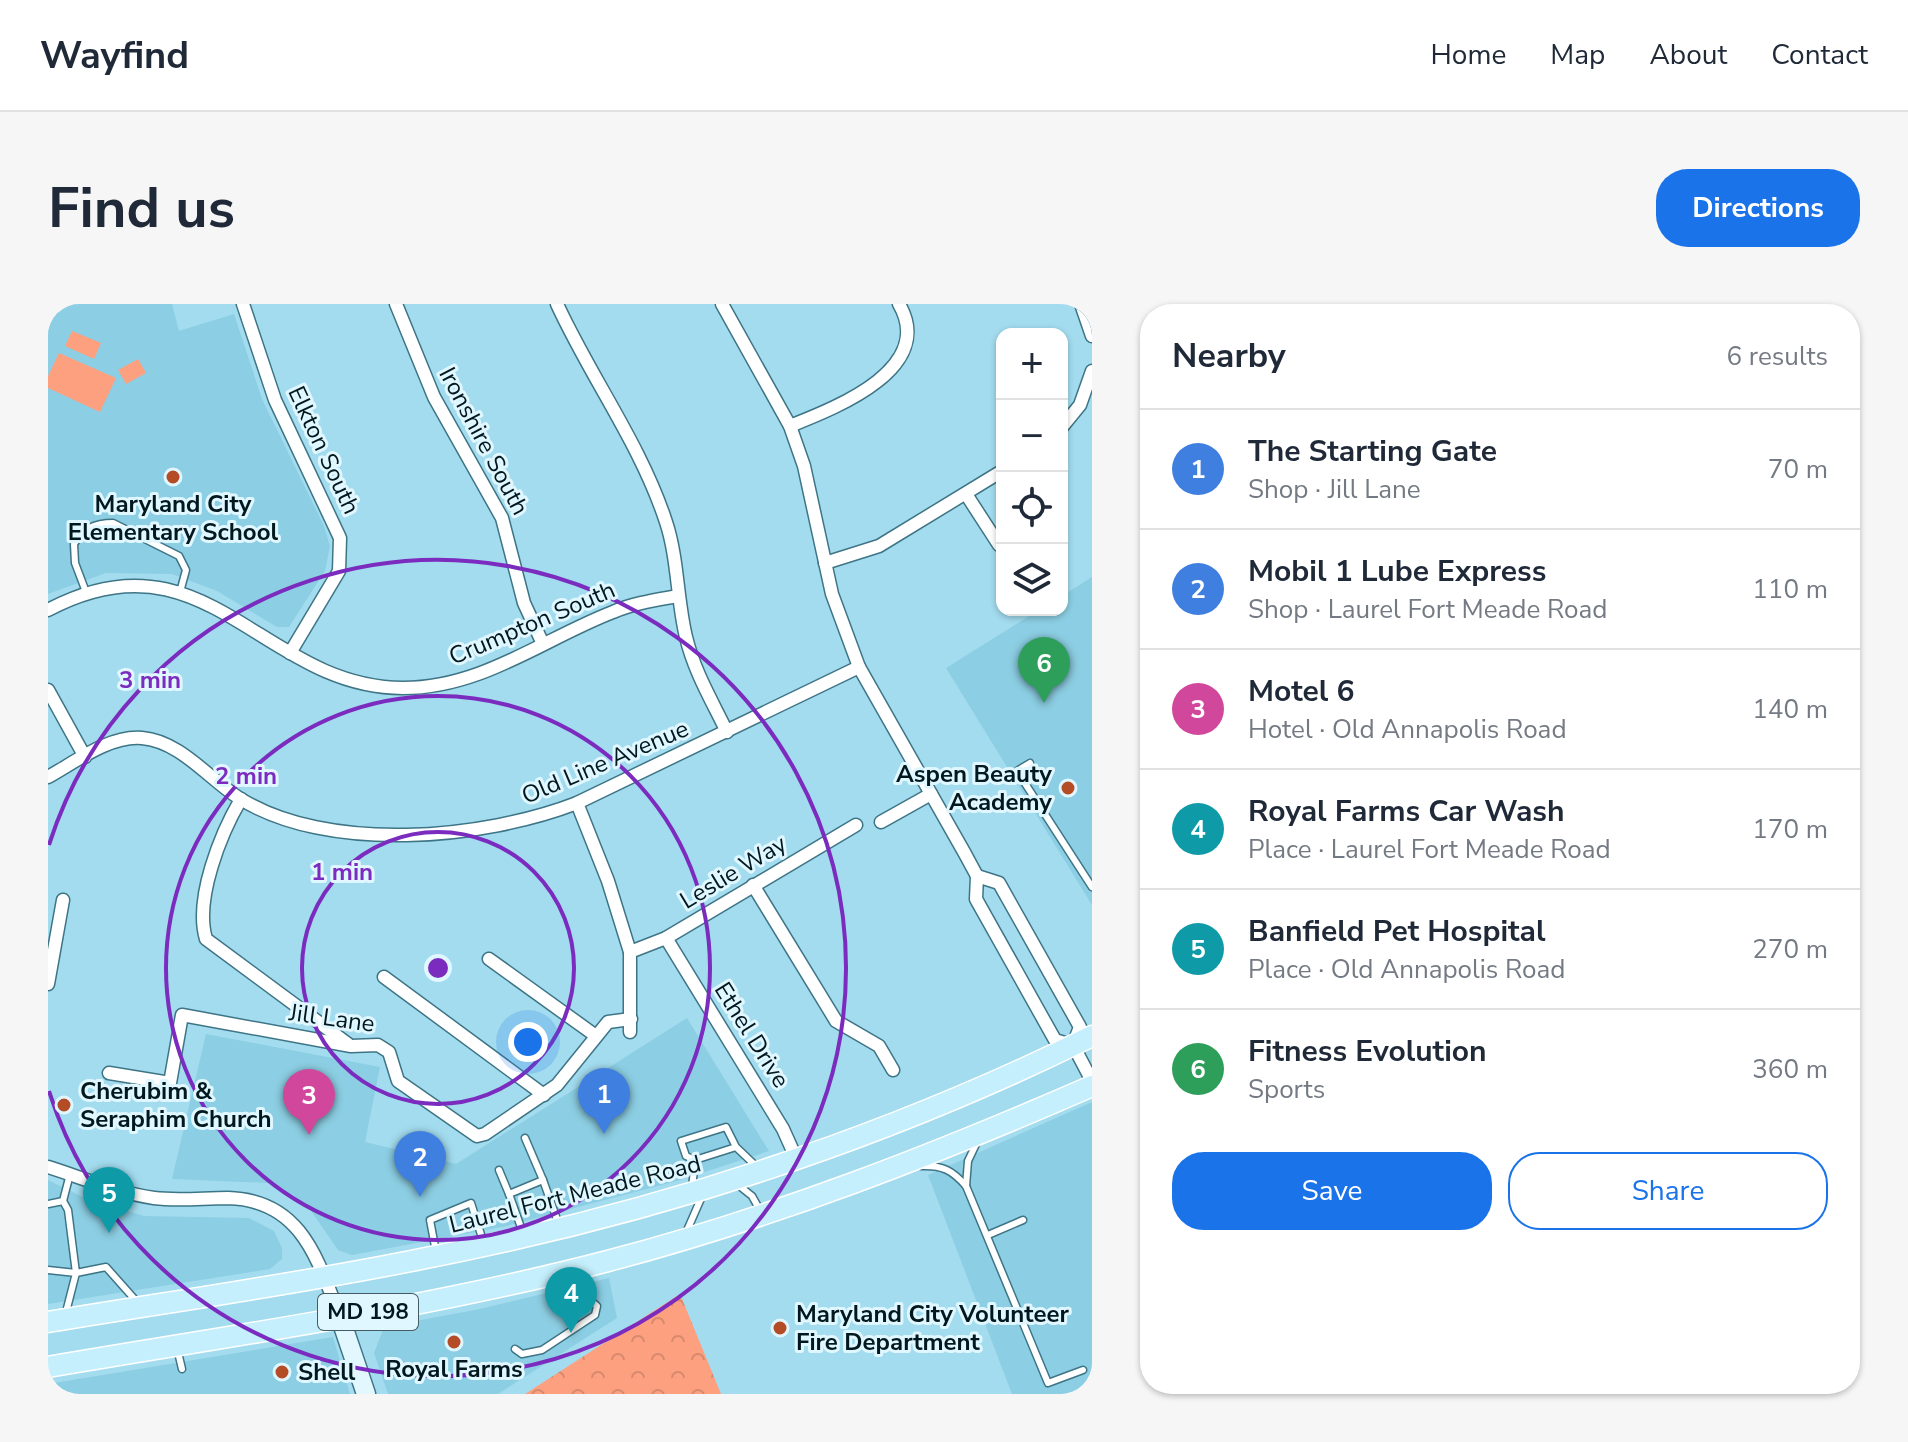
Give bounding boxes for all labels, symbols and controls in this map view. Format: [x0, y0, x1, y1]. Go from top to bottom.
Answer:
text: Wayfind [40, 30, 189, 81]
text: Home [1431, 36, 1506, 74]
text: Map [1550, 36, 1605, 74]
text: About [1649, 36, 1727, 74]
text: Contact [1771, 36, 1868, 74]
button: Directions [1656, 169, 1860, 247]
text: Find us [48, 170, 235, 247]
map controls [996, 328, 1068, 616]
button: + [996, 328, 1068, 400]
text: Nearby [1172, 333, 1286, 379]
text: 6 results [1727, 339, 1828, 374]
street label: Ironshire South [432, 361, 536, 521]
street label: Elkton South [280, 381, 368, 519]
button: − [996, 400, 1068, 472]
text: The Starting Gate [1248, 431, 1497, 472]
text: 1 [1190, 452, 1206, 487]
text: 70 m [1768, 452, 1828, 487]
marker: Maryland City Elementary School [164, 468, 182, 486]
button: locate [996, 472, 1068, 544]
text: Shop · Jill Lane [1248, 472, 1421, 507]
place label: Maryland City Elementary School [68, 488, 279, 548]
button: layers [996, 544, 1068, 616]
text: Mobil 1 Lube Express [1248, 551, 1546, 592]
text: 2 [1190, 572, 1206, 607]
text: 110 m [1752, 572, 1828, 607]
street label: Crumpton South [444, 574, 620, 672]
text: Shop · Laurel Fort Meade Road [1248, 592, 1608, 627]
pin: 6 [1018, 637, 1070, 703]
text: 3 min [119, 664, 181, 696]
text: Motel 6 [1248, 671, 1354, 712]
text: 3 [1190, 692, 1206, 727]
text: 140 m [1752, 692, 1828, 727]
street label: Old Line Avenue [517, 712, 693, 812]
text: Hotel · Old Annapolis Road [1248, 712, 1567, 747]
place label: Aspen Beauty Academy [896, 758, 1052, 818]
text: 2 min [215, 760, 277, 792]
marker: Aspen Beauty Academy [1059, 779, 1077, 797]
text: Royal Farms Car Wash [1248, 791, 1565, 832]
text: 4 [1190, 812, 1206, 847]
text: 170 m [1752, 812, 1828, 847]
street label: Leslie Way [674, 827, 793, 916]
text: Place · Laurel Fort Meade Road [1248, 832, 1611, 867]
text: 1 min [311, 856, 373, 888]
text: Banfield Pet Hospital [1248, 911, 1546, 952]
text: 5 [1190, 932, 1206, 967]
text: 270 m [1752, 932, 1828, 967]
text: Place · Old Annapolis Road [1248, 952, 1565, 987]
centre of rings [424, 954, 452, 982]
street label: Ethel Drive [707, 976, 797, 1094]
street label: Jill Lane [286, 996, 377, 1040]
your location [508, 1022, 548, 1062]
text: Fitness Evolution [1248, 1031, 1487, 1072]
text: 6 [1190, 1052, 1206, 1087]
text: 360 m [1752, 1052, 1828, 1087]
pin: 1 [578, 1068, 630, 1134]
pin: 3 [283, 1069, 335, 1135]
text: Sports [1248, 1072, 1325, 1107]
place label: Cherubim & Seraphim Church [80, 1075, 271, 1135]
marker: Cherubim & Seraphim Church [55, 1096, 73, 1114]
pin: 2 [394, 1131, 446, 1197]
street label: Laurel Fort Meade Road [446, 1147, 704, 1241]
button: Save [1172, 1152, 1492, 1230]
button: Share [1508, 1152, 1828, 1230]
pin: 5 [83, 1167, 135, 1233]
pin: 4 [545, 1267, 597, 1333]
road number: MD 198 [318, 1294, 418, 1330]
place label: Maryland City Volunteer Fire Department [796, 1298, 1069, 1358]
marker: Maryland City Volunteer Fire Department [771, 1319, 789, 1337]
marker: Royal Farms [445, 1333, 463, 1351]
place label: Royal Farms [385, 1353, 523, 1385]
place label: Shell [298, 1356, 356, 1388]
marker: Shell [273, 1363, 291, 1381]

